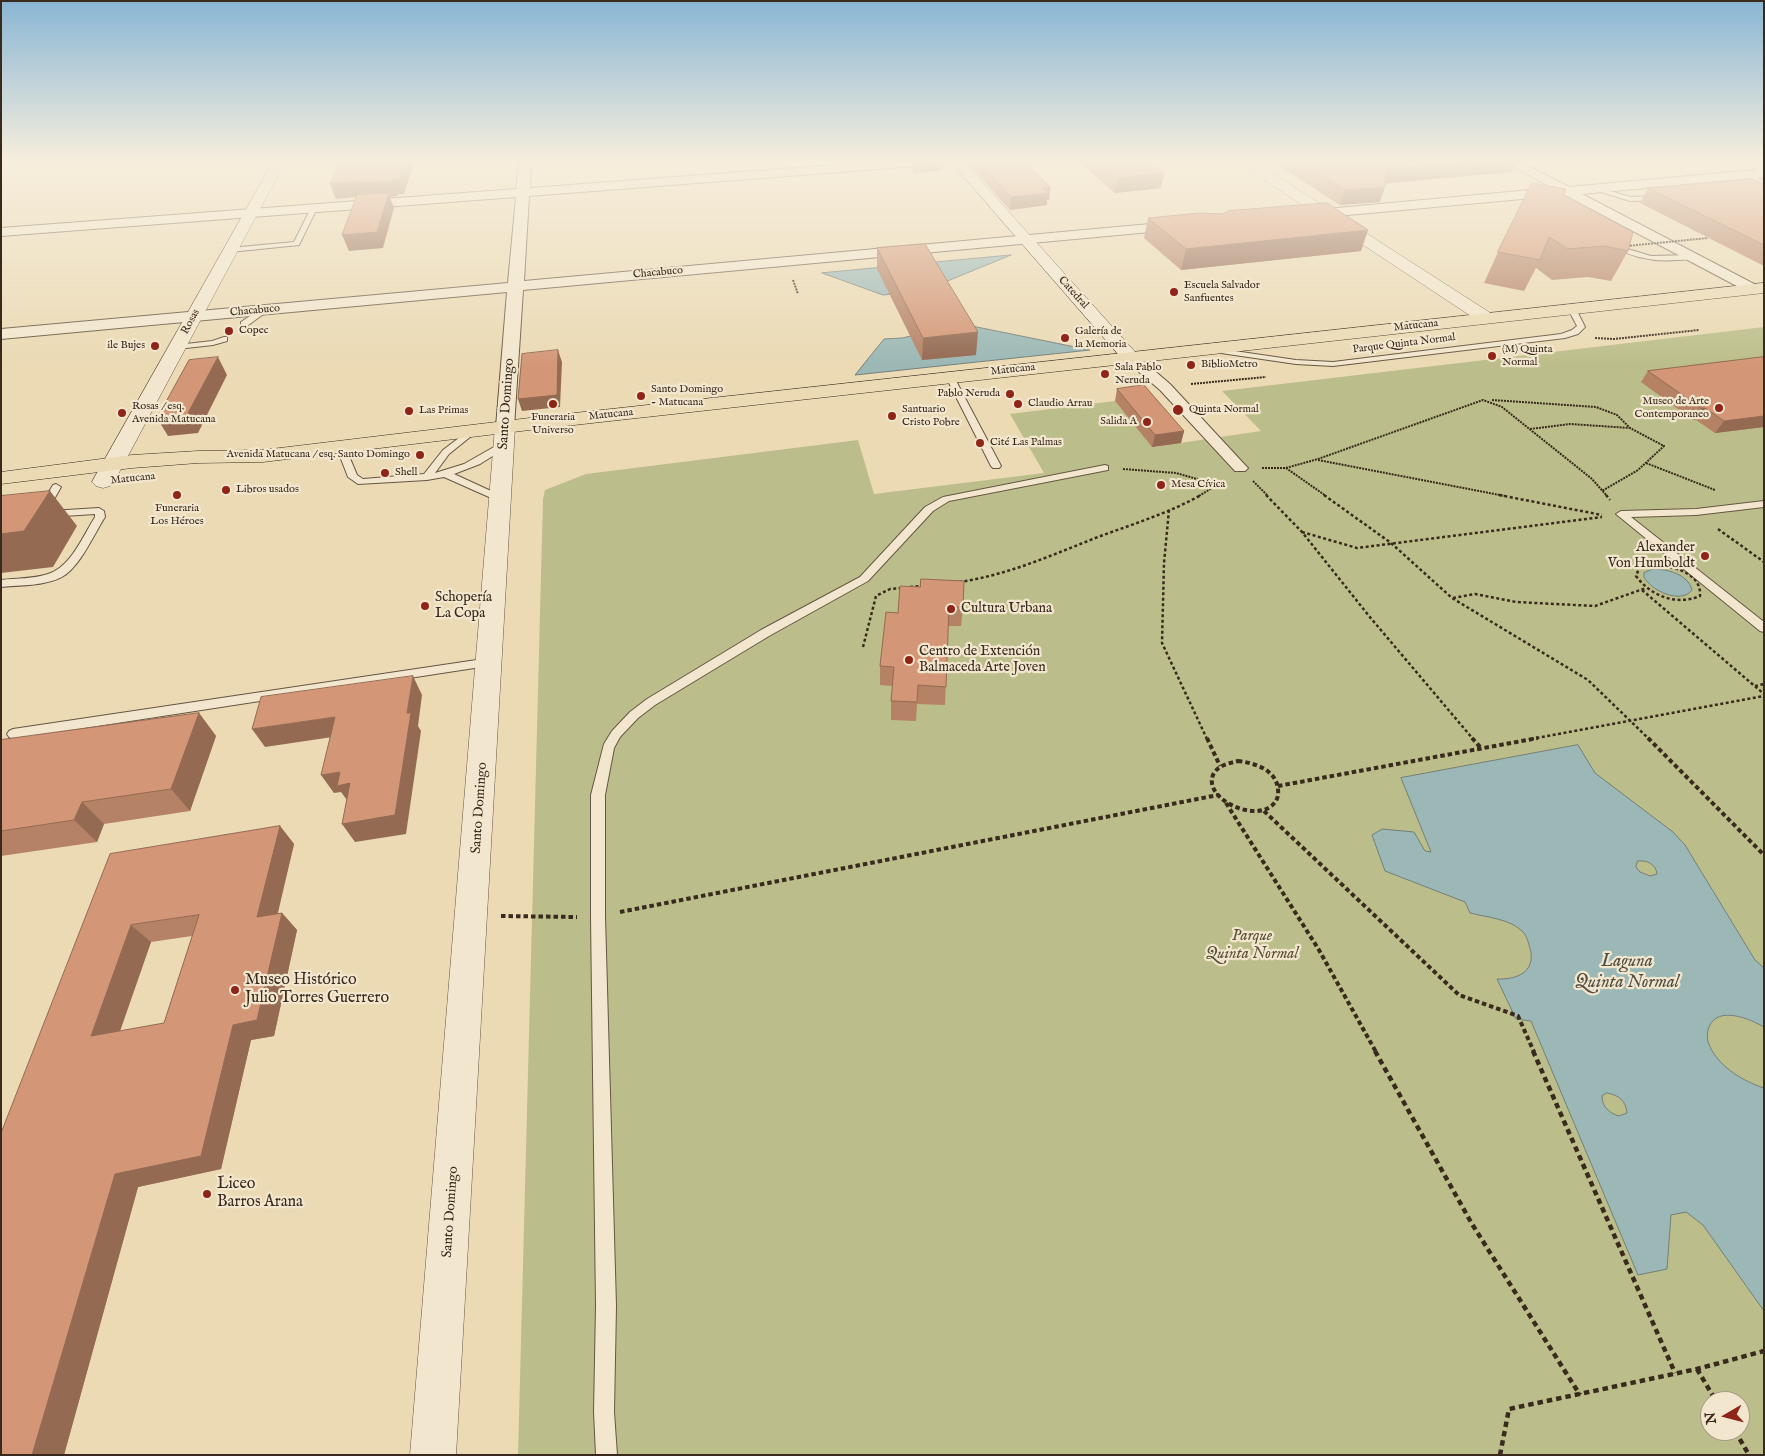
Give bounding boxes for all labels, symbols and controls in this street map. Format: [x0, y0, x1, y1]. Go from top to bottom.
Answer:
street label: Chacabuco [632, 264, 684, 282]
street label: Catedral [1055, 274, 1091, 312]
place label: Escuela Salvador Sanfuentes [1184, 279, 1260, 305]
marker: Escuela Salvador Sanfuentes [1168, 286, 1180, 298]
street label: Chacabuco [229, 302, 281, 320]
street label: Rosas [179, 307, 203, 337]
street label: Matucana [1393, 317, 1439, 335]
place label: Copec [239, 324, 269, 338]
marker: Copec [223, 325, 235, 337]
place label: Galería de la Memoria [1075, 325, 1127, 351]
street label: Parque Quinta Normal [1352, 331, 1456, 357]
marker: Galería de la Memoria [1059, 332, 1071, 344]
place label: ile Bujes [107, 339, 145, 353]
marker: ile Bujes [149, 340, 161, 352]
place label: (M) Quinta Normal [1502, 343, 1552, 369]
marker: (M) Quinta Normal [1486, 350, 1498, 362]
street label: Santo Domingo [495, 358, 519, 450]
place label: BiblioMetro [1201, 358, 1258, 372]
marker: BiblioMetro [1185, 359, 1197, 371]
street label: Matucana [990, 361, 1036, 379]
place label: Sala Pablo Neruda [1115, 361, 1161, 387]
marker: Sala Pablo Neruda [1099, 368, 1111, 380]
place label: Santo Domingo - Matucana [651, 383, 723, 409]
place label: Pablo Neruda [937, 387, 1000, 401]
marker: Pablo Neruda [1004, 388, 1016, 400]
marker: Santo Domingo - Matucana [635, 390, 647, 402]
place label: Museo de Arte Contemporaneo [1635, 395, 1709, 421]
place label: Claudio Arrau [1028, 397, 1092, 411]
marker: Funeraria Universo [547, 398, 559, 410]
marker: Claudio Arrau [1012, 398, 1024, 410]
place label: Rosas / esq. Avenida Matucana [132, 400, 216, 426]
marker: Museo de Arte Contemporaneo [1713, 402, 1725, 414]
place label: Santuario Cristo Pobre [902, 403, 960, 429]
marker: Quinta Normal [1171, 403, 1185, 417]
place label: Quinta Normal [1189, 403, 1259, 417]
place label: Las Primas [419, 404, 468, 418]
marker: Las Primas [403, 405, 415, 417]
street label: Matucana [588, 406, 634, 424]
marker: Rosas / esq. Avenida Matucana [116, 407, 128, 419]
marker: Santuario Cristo Pobre [886, 410, 898, 422]
place label: Funeraria Universo [531, 411, 575, 437]
place label: Salida A [1100, 415, 1137, 429]
marker: Salida A [1141, 416, 1153, 428]
place label: Cité Las Palmas [990, 436, 1062, 450]
marker: Cité Las Palmas [974, 437, 986, 449]
place label: Avenida Matucana / esq. Santo Domingo [227, 448, 410, 462]
marker: Avenida Matucana / esq. Santo Domingo [414, 449, 426, 461]
place label: Shell [395, 466, 418, 480]
marker: Shell [379, 467, 391, 479]
street label: Matucana [110, 470, 156, 488]
place label: Mesa Cívica [1171, 478, 1225, 492]
marker: Mesa Cívica [1155, 479, 1167, 491]
place label: Libros usados [236, 483, 299, 497]
marker: Libros usados [220, 484, 232, 496]
marker: Funeraria Los Héroes [171, 489, 183, 501]
place label: Funeraria Los Héroes [150, 502, 204, 528]
place label: Alexander Von Humboldt [1608, 540, 1695, 572]
marker: Alexander Von Humboldt [1699, 550, 1711, 562]
place label: Schopería La Copa [435, 590, 492, 622]
marker: Schopería La Copa [419, 600, 431, 612]
place label: Cultura Urbana [961, 601, 1052, 617]
marker: Cultura Urbana [945, 603, 957, 615]
place label: Centro de Extención Balmaceda Arte Joven [919, 644, 1046, 676]
marker: Centro de Extención Balmaceda Arte Joven [903, 654, 915, 666]
street label: Santo Domingo [468, 762, 492, 854]
park label: Parque Quinta Normal [1206, 927, 1298, 965]
water label: Laguna Quinta Normal [1575, 951, 1679, 994]
place label: Museo Histórico Julio Torres Guerrero [245, 971, 389, 1009]
marker: Museo Histórico Julio Torres Guerrero [229, 984, 241, 996]
street label: Santo Domingo [439, 1166, 463, 1258]
place label: Liceo Barros Arana [217, 1175, 303, 1213]
marker: Liceo Barros Arana [201, 1188, 213, 1200]
north arrow [1700, 1391, 1750, 1441]
text: N [1701, 1411, 1721, 1425]

